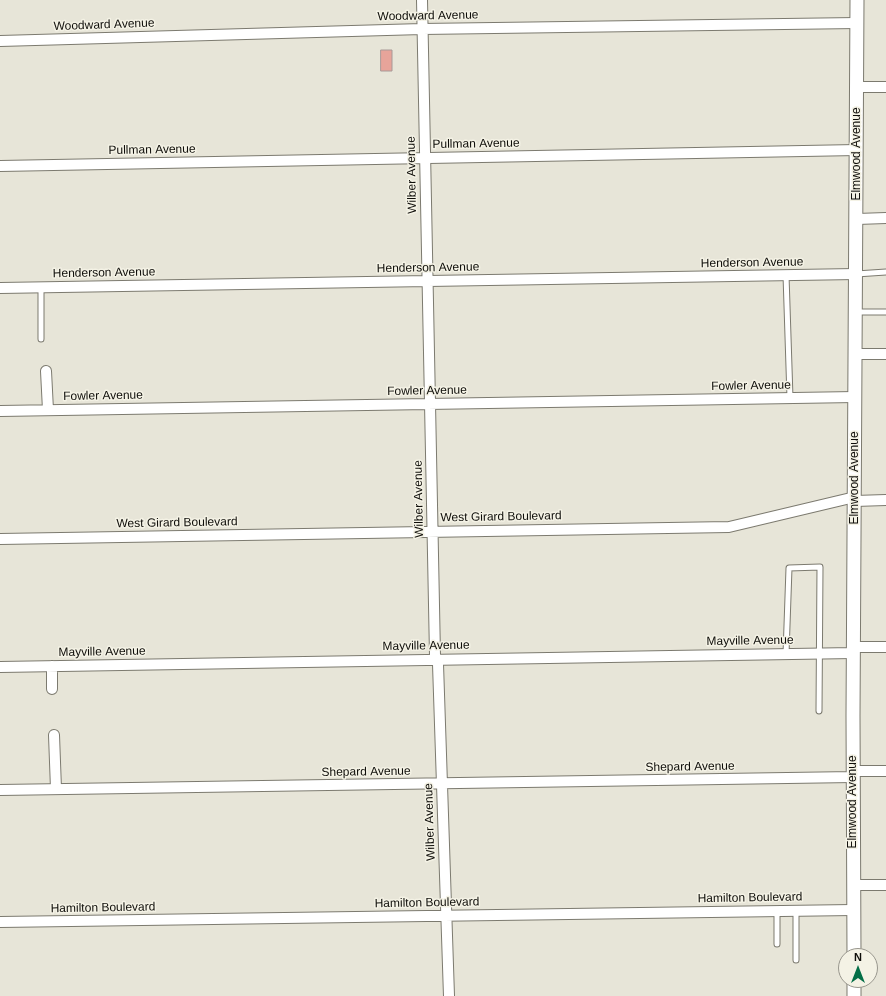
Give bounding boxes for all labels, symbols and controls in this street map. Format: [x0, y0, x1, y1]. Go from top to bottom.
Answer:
street label: Woodward Avenue [377, 8, 479, 24]
street label: Woodward Avenue [53, 16, 155, 34]
street label: Elmwood Avenue [850, 107, 864, 201]
street label: Wilber Avenue [404, 136, 420, 214]
street label: Pullman Avenue [432, 136, 520, 152]
street label: Pullman Avenue [108, 142, 196, 158]
street label: Henderson Avenue [701, 255, 803, 271]
street label: Henderson Avenue [377, 260, 479, 276]
street label: Henderson Avenue [53, 265, 155, 281]
street label: Fowler Avenue [711, 378, 791, 394]
street label: Fowler Avenue [387, 383, 467, 399]
street label: Fowler Avenue [63, 388, 143, 404]
street label: Elmwood Avenue [848, 431, 862, 525]
street label: Wilber Avenue [411, 460, 427, 538]
street label: West Girard Boulevard [440, 509, 562, 525]
street label: West Girard Boulevard [116, 515, 238, 531]
street label: Mayville Avenue [706, 633, 794, 649]
street label: Mayville Avenue [382, 638, 470, 654]
street label: Mayville Avenue [58, 644, 146, 660]
street label: Elmwood Avenue [846, 755, 860, 849]
street label: Shepard Avenue [645, 759, 735, 775]
street label: Shepard Avenue [321, 764, 411, 780]
street label: Wilber Avenue [421, 783, 439, 861]
street label: Hamilton Boulevard [698, 890, 802, 906]
street label: Hamilton Boulevard [375, 895, 479, 911]
street label: Hamilton Boulevard [51, 900, 155, 916]
north arrow [838, 948, 878, 988]
text: N [854, 951, 862, 963]

